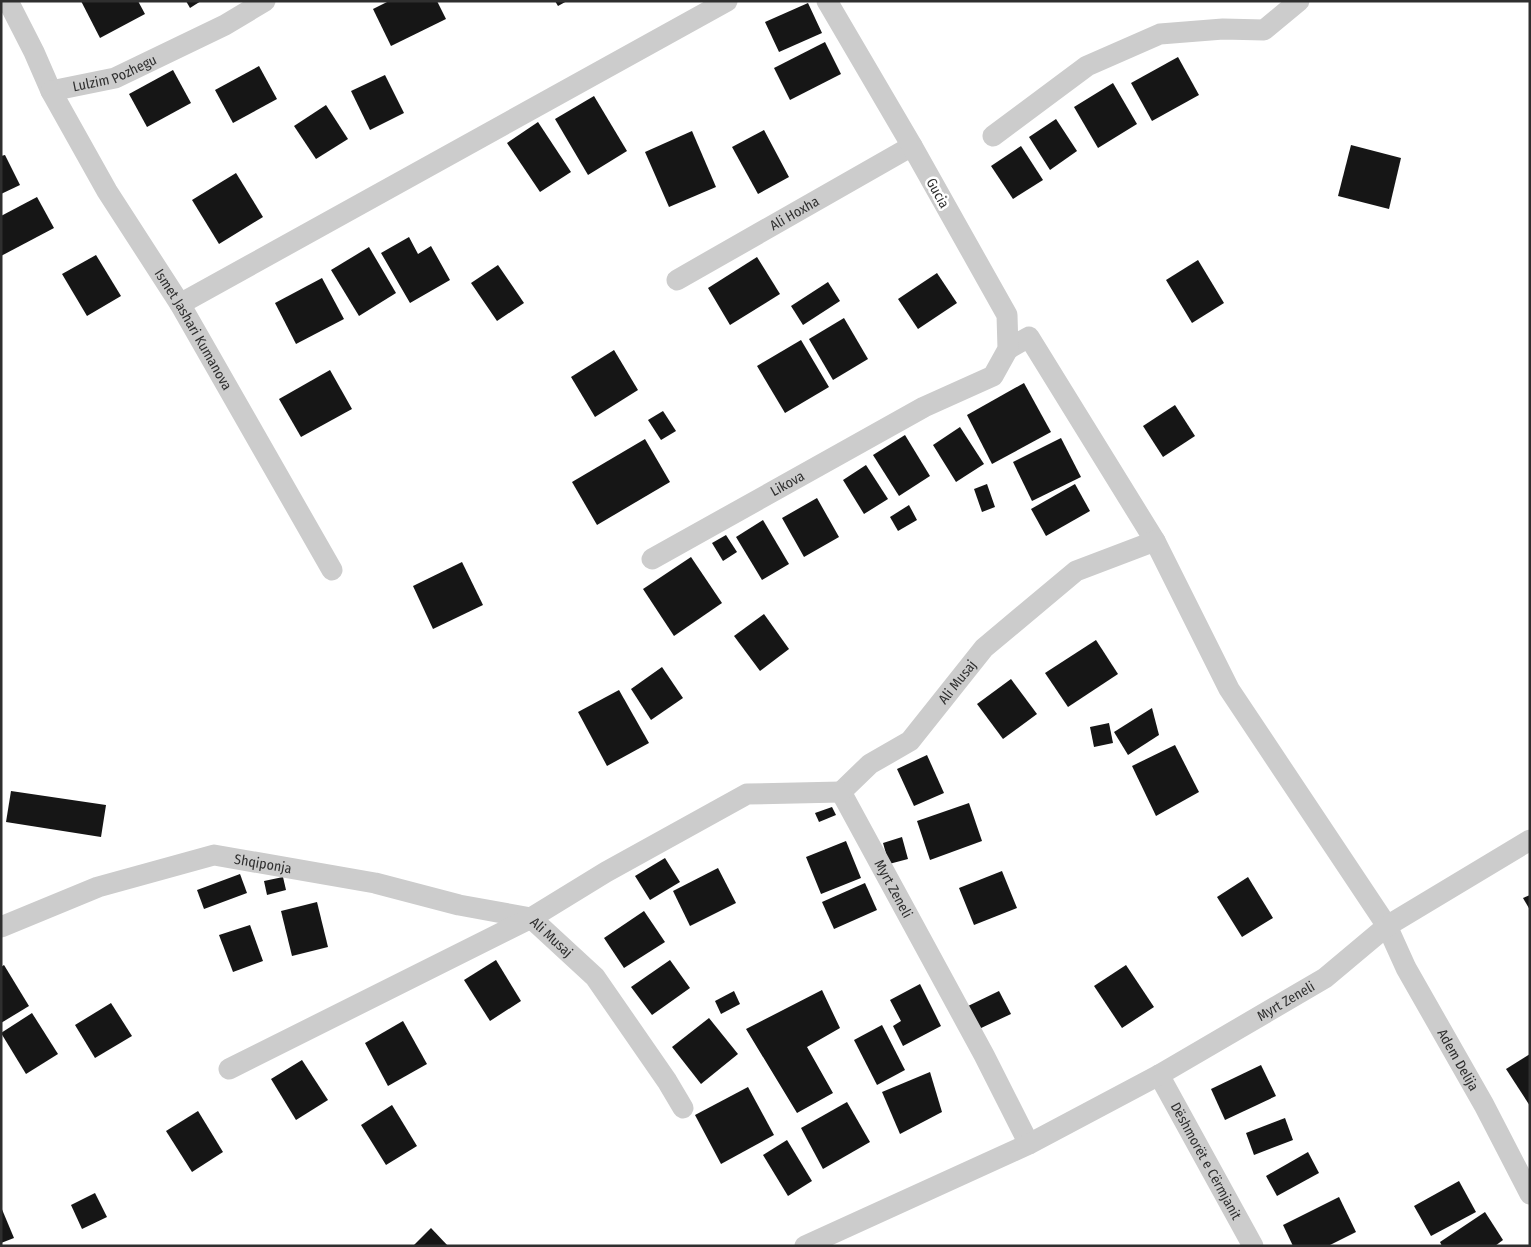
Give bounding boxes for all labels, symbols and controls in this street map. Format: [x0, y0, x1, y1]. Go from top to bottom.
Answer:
street label: Lulzim Pozhegu [71, 51, 159, 95]
street label: Gucia [922, 175, 953, 211]
street label: Ali Hoxha [767, 193, 822, 234]
street label: Ismet Jashari Kumanova [151, 266, 235, 393]
street label: Likova [768, 467, 808, 500]
street label: Ali Musaj [935, 657, 980, 708]
street label: Shqiponja [233, 851, 293, 877]
street label: Myrt Zeneli [870, 857, 916, 921]
street label: Ali Musaj [527, 914, 576, 961]
street label: Myrt Zeneli [1254, 978, 1318, 1025]
street label: Adem Delija [1433, 1026, 1482, 1094]
street label: Dëshmorët e Cërmjanit [1167, 1099, 1245, 1223]

